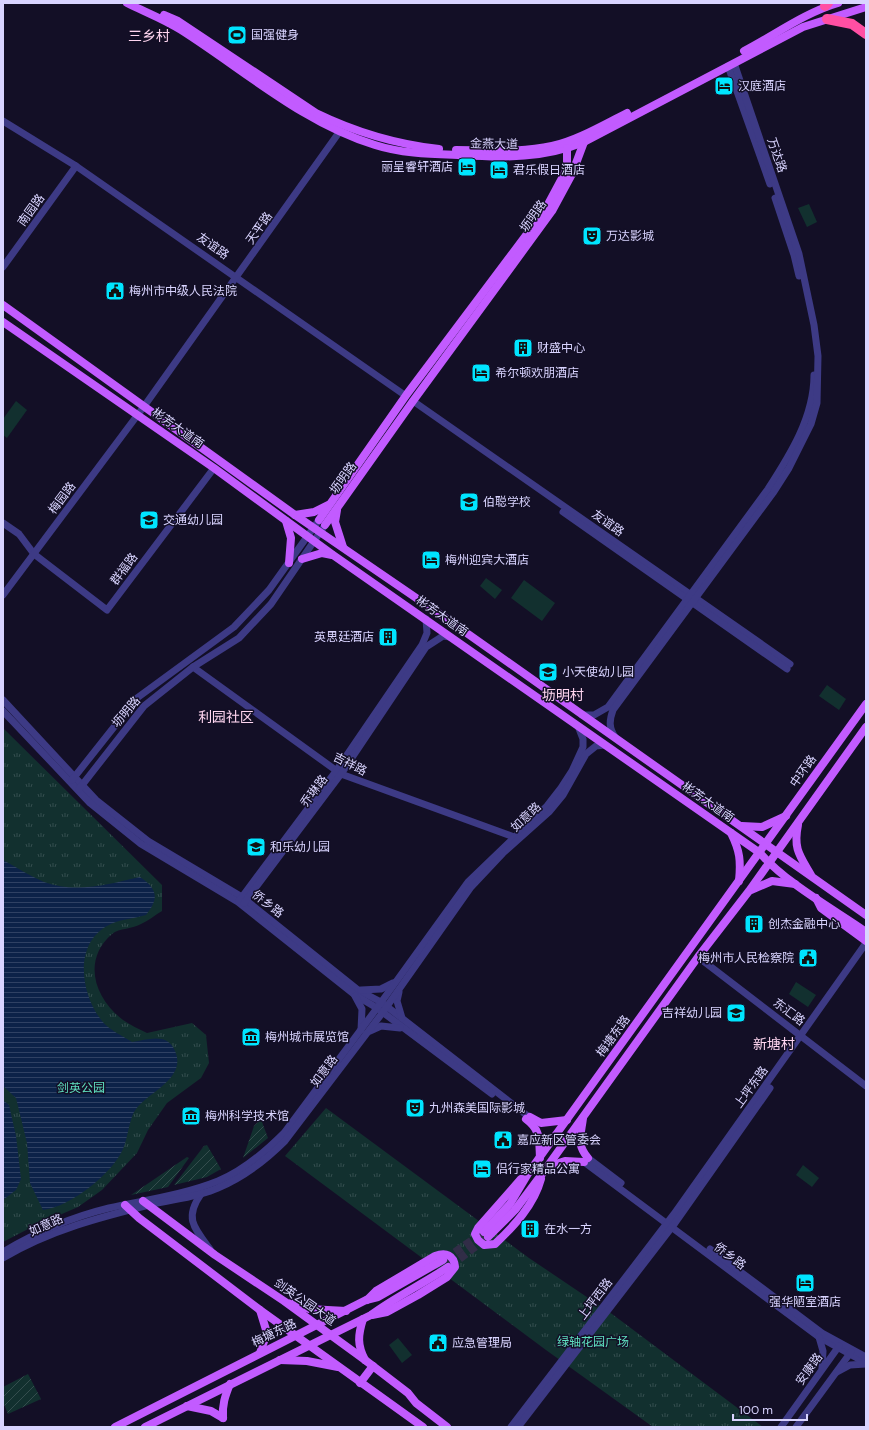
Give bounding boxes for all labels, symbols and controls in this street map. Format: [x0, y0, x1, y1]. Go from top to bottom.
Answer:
sports icon: 国强健身 [226, 24, 248, 46]
district label: 三乡村 [128, 27, 170, 45]
place label: 国强健身 [251, 27, 299, 43]
hotel icon: 汉庭酒店 [713, 75, 735, 97]
place label: 汉庭酒店 [738, 78, 786, 94]
street label: 万达路 [764, 135, 790, 175]
street label: 金燕大道 [470, 136, 518, 152]
hotel icon: 丽呈睿轩酒店 [456, 156, 478, 178]
place label: 丽呈睿轩酒店 [381, 159, 453, 175]
hotel icon: 君乐假日酒店 [488, 159, 510, 181]
place label: 君乐假日酒店 [513, 162, 585, 178]
street label: 南园路 [14, 191, 48, 229]
street label: 坜明路 [516, 197, 550, 235]
street label: 天平路 [242, 209, 276, 247]
theatre icon: 万达影城 [581, 225, 603, 247]
place label: 万达影城 [606, 228, 654, 244]
street label: 友谊路 [194, 229, 232, 263]
public building icon: 梅州市中级人民法院 [104, 280, 126, 302]
place label: 梅州市中级人民法院 [129, 283, 237, 299]
building icon: 财盛中心 [512, 337, 534, 359]
place label: 财盛中心 [537, 340, 585, 356]
hotel icon: 希尔顿欢朋酒店 [470, 362, 492, 384]
place label: 希尔顿欢朋酒店 [495, 365, 579, 381]
street label: 彬芳大道南 [149, 404, 207, 452]
street label: 坜明路 [326, 459, 360, 497]
street label: 梅园路 [45, 479, 79, 517]
school or university icon: 伯聪学校 [458, 491, 480, 513]
place label: 伯聪学校 [483, 494, 531, 510]
street label: 友谊路 [589, 506, 627, 540]
school or university icon: 交通幼儿园 [138, 509, 160, 531]
place label: 交通幼儿园 [163, 512, 223, 528]
hotel icon: 梅州迎宾大酒店 [420, 549, 442, 571]
street label: 群福路 [107, 550, 141, 588]
place label: 梅州迎宾大酒店 [445, 552, 529, 568]
street label: 彬芳大道南 [413, 592, 471, 640]
building icon: 英思廷酒店 [377, 626, 399, 648]
place label: 英思廷酒店 [314, 629, 374, 645]
school or university icon: 小天使幼儿园 [537, 661, 559, 683]
place label: 小天使幼儿园 [562, 664, 634, 680]
district label: 坜明村 [542, 686, 584, 704]
street label: 坜明路 [108, 693, 144, 731]
district label: 利园社区 [198, 708, 254, 726]
street label: 吉祥路 [330, 749, 370, 779]
street label: 中环路 [786, 752, 820, 790]
street label: 乔琳路 [297, 772, 331, 810]
street label: 彬芳大道南 [679, 778, 737, 826]
street label: 如意路 [507, 799, 545, 835]
school or university icon: 和乐幼儿园 [245, 836, 267, 858]
place label: 和乐幼儿园 [270, 839, 330, 855]
street label: 侨乡路 [249, 887, 287, 921]
building icon: 创杰金融中心 [743, 913, 765, 935]
place label: 创杰金融中心 [768, 916, 840, 932]
public building icon: 梅州市人民检察院 [797, 947, 819, 969]
place label: 梅州市人民检察院 [698, 950, 794, 966]
street label: 东汇路 [770, 995, 808, 1029]
school or university icon: 吉祥幼儿园 [725, 1002, 747, 1024]
place label: 吉祥幼儿园 [662, 1005, 722, 1021]
street label: 梅塘东路 [592, 1012, 634, 1060]
museum icon: 梅州城市展览馆 [240, 1026, 262, 1048]
place label: 梅州城市展览馆 [265, 1029, 349, 1045]
district label: 新塘村 [753, 1035, 795, 1053]
street label: 如意路 [307, 1052, 341, 1090]
street label: 上坪东路 [730, 1063, 772, 1111]
park label: 剑英公园 [57, 1080, 105, 1096]
theatre icon: 九州森美国际影城 [404, 1097, 426, 1119]
place label: 九州森美国际影城 [429, 1100, 525, 1116]
museum icon: 梅州科学技术馆 [180, 1105, 202, 1127]
place label: 梅州科学技术馆 [205, 1108, 289, 1124]
public building icon: 嘉应新区管委会 [492, 1129, 514, 1151]
place label: 嘉应新区管委会 [517, 1132, 601, 1148]
hotel icon: 侣行家精品公寓 [471, 1158, 493, 1180]
place label: 侣行家精品公寓 [496, 1161, 580, 1177]
street label: 如意路 [26, 1210, 66, 1240]
building icon: 在水一方 [519, 1218, 541, 1240]
place label: 在水一方 [544, 1221, 592, 1237]
street label: 侨乡路 [711, 1239, 749, 1273]
hotel icon: 强华陋室酒店 [794, 1272, 816, 1294]
street label: 剑英公园大道 [271, 1275, 339, 1329]
street label: 上坪西路 [574, 1275, 616, 1323]
place label: 强华陋室酒店 [769, 1294, 841, 1310]
street label: 梅塘东路 [249, 1315, 299, 1351]
public building icon: 应急管理局 [427, 1332, 449, 1354]
park label: 绿轴花园广场 [557, 1334, 629, 1350]
place label: 应急管理局 [452, 1335, 512, 1351]
street label: 安康路 [792, 1350, 826, 1388]
scale bar [733, 1396, 807, 1422]
text: 100 m [739, 1402, 773, 1418]

